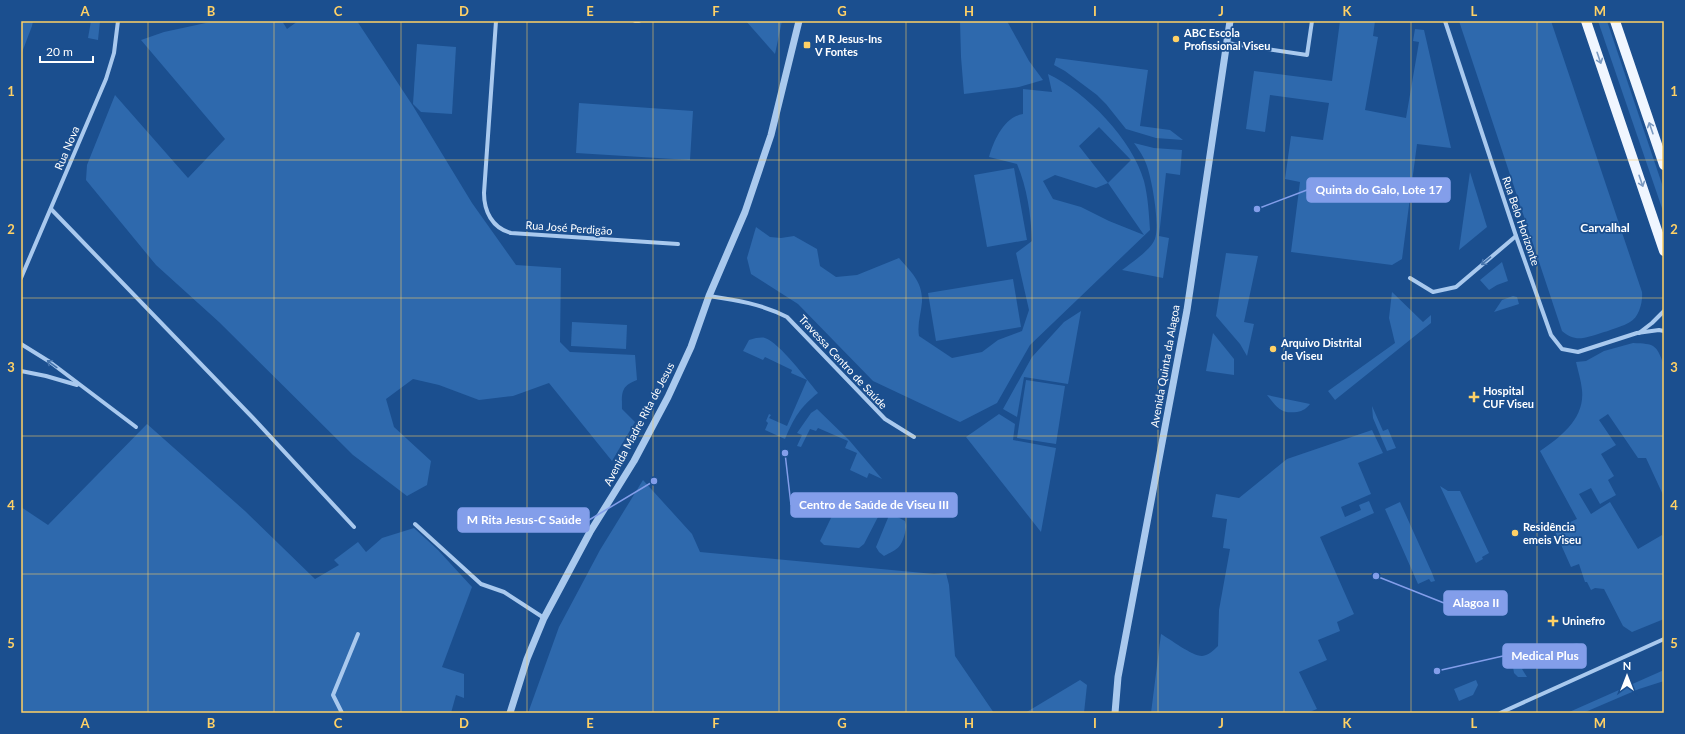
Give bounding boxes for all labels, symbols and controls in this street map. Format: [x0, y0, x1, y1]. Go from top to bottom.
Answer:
text: A [79, 3, 90, 19]
text: B [207, 3, 216, 19]
text: C [334, 3, 343, 19]
text: D [459, 3, 469, 19]
text: E [586, 3, 594, 19]
text: F [712, 3, 720, 19]
text: G [837, 3, 847, 19]
text: H [964, 3, 974, 19]
text: I [1093, 3, 1097, 19]
text: J [1218, 3, 1224, 19]
text: K [1343, 3, 1353, 19]
text: L [1471, 3, 1478, 19]
text: M [1594, 3, 1606, 19]
place label: ABC Escola Profissional Viseu [1183, 26, 1270, 52]
place label: M R Jesus-Ins V Fontes [814, 32, 882, 58]
marker: ABC Escola Profissional Viseu [1171, 34, 1181, 44]
scale bar [40, 38, 93, 64]
marker: M R Jesus-Ins V Fontes [802, 40, 812, 50]
text: 20 m [46, 44, 73, 59]
one-way arrow [1596, 51, 1603, 64]
text: 1 [7, 83, 15, 99]
text: 1 [1670, 83, 1678, 99]
one-way arrow [1647, 123, 1655, 135]
street label: Rua Nova [51, 124, 82, 172]
street label: Rua Belo Horizonte [1500, 174, 1543, 267]
one-way arrow [1638, 174, 1645, 187]
callout: Quinta do Galo, Lote 17 [1307, 178, 1450, 202]
text: Quinta do Galo, Lote 17 [1316, 182, 1443, 197]
street label: Rua José Perdigão [525, 218, 613, 237]
district label: Carvalhal [1580, 220, 1630, 235]
text: 2 [7, 221, 15, 237]
text: 2 [1670, 221, 1678, 237]
one-way arrow [1481, 257, 1491, 266]
street label: Avenida Quinta da Alagoa [1147, 304, 1182, 428]
street label: Travessa Centro de Saúde [796, 312, 890, 412]
place label: Arquivo Distrital de Viseu [1280, 336, 1362, 362]
marker: Arquivo Distrital de Viseu [1268, 344, 1278, 354]
text: 3 [7, 359, 15, 375]
text: 3 [1670, 359, 1678, 375]
one-way arrow [47, 360, 58, 369]
street label: Avenida Madre Rita de Jesus [600, 360, 677, 488]
place label: Hospital CUF Viseu [1483, 384, 1534, 410]
marker: Hospital CUF Viseu [1468, 391, 1480, 403]
callout: Centro de Saúde de Viseu III [791, 493, 957, 517]
text: 4 [7, 497, 15, 513]
text: Centro de Saúde de Viseu III [799, 497, 949, 512]
text: 4 [1670, 497, 1678, 513]
callout: M Rita Jesus-C Saúde [458, 508, 589, 532]
text: M Rita Jesus-C Saúde [467, 512, 582, 527]
place label: Residência emeis Viseu [1523, 520, 1581, 546]
marker: Residência emeis Viseu [1510, 528, 1520, 538]
callout: Alagoa II [1444, 591, 1507, 615]
text: Alagoa II [1452, 595, 1499, 610]
place label: Uninefro [1562, 614, 1605, 627]
marker: Uninefro [1547, 615, 1559, 627]
text: 5 [7, 635, 15, 651]
text: 5 [1670, 635, 1678, 651]
callout: Medical Plus [1503, 644, 1586, 668]
text: Medical Plus [1511, 648, 1579, 663]
north arrow [1607, 656, 1647, 696]
text: N [1623, 659, 1631, 672]
text: A [79, 715, 90, 731]
text: B [207, 715, 216, 731]
text: C [334, 715, 343, 731]
text: D [459, 715, 469, 731]
text: E [586, 715, 594, 731]
text: F [712, 715, 720, 731]
text: G [837, 715, 847, 731]
text: H [964, 715, 974, 731]
text: I [1093, 715, 1097, 731]
text: J [1218, 715, 1224, 731]
text: K [1343, 715, 1353, 731]
text: L [1471, 715, 1478, 731]
text: M [1594, 715, 1606, 731]

